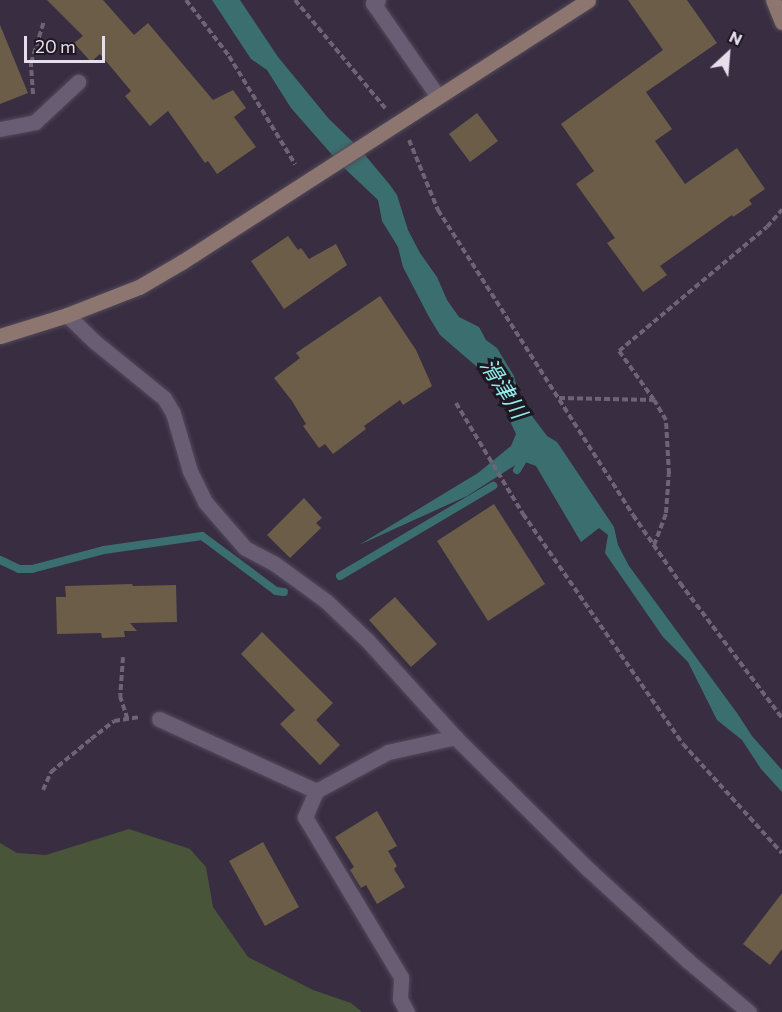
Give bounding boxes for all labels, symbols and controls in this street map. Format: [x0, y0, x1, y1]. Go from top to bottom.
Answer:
scale bar [27, 24, 108, 62]
north arrow [698, 24, 758, 84]
text: N [727, 26, 746, 49]
text: 20 m [35, 35, 76, 57]
water label: 滑津川 [475, 353, 533, 423]

